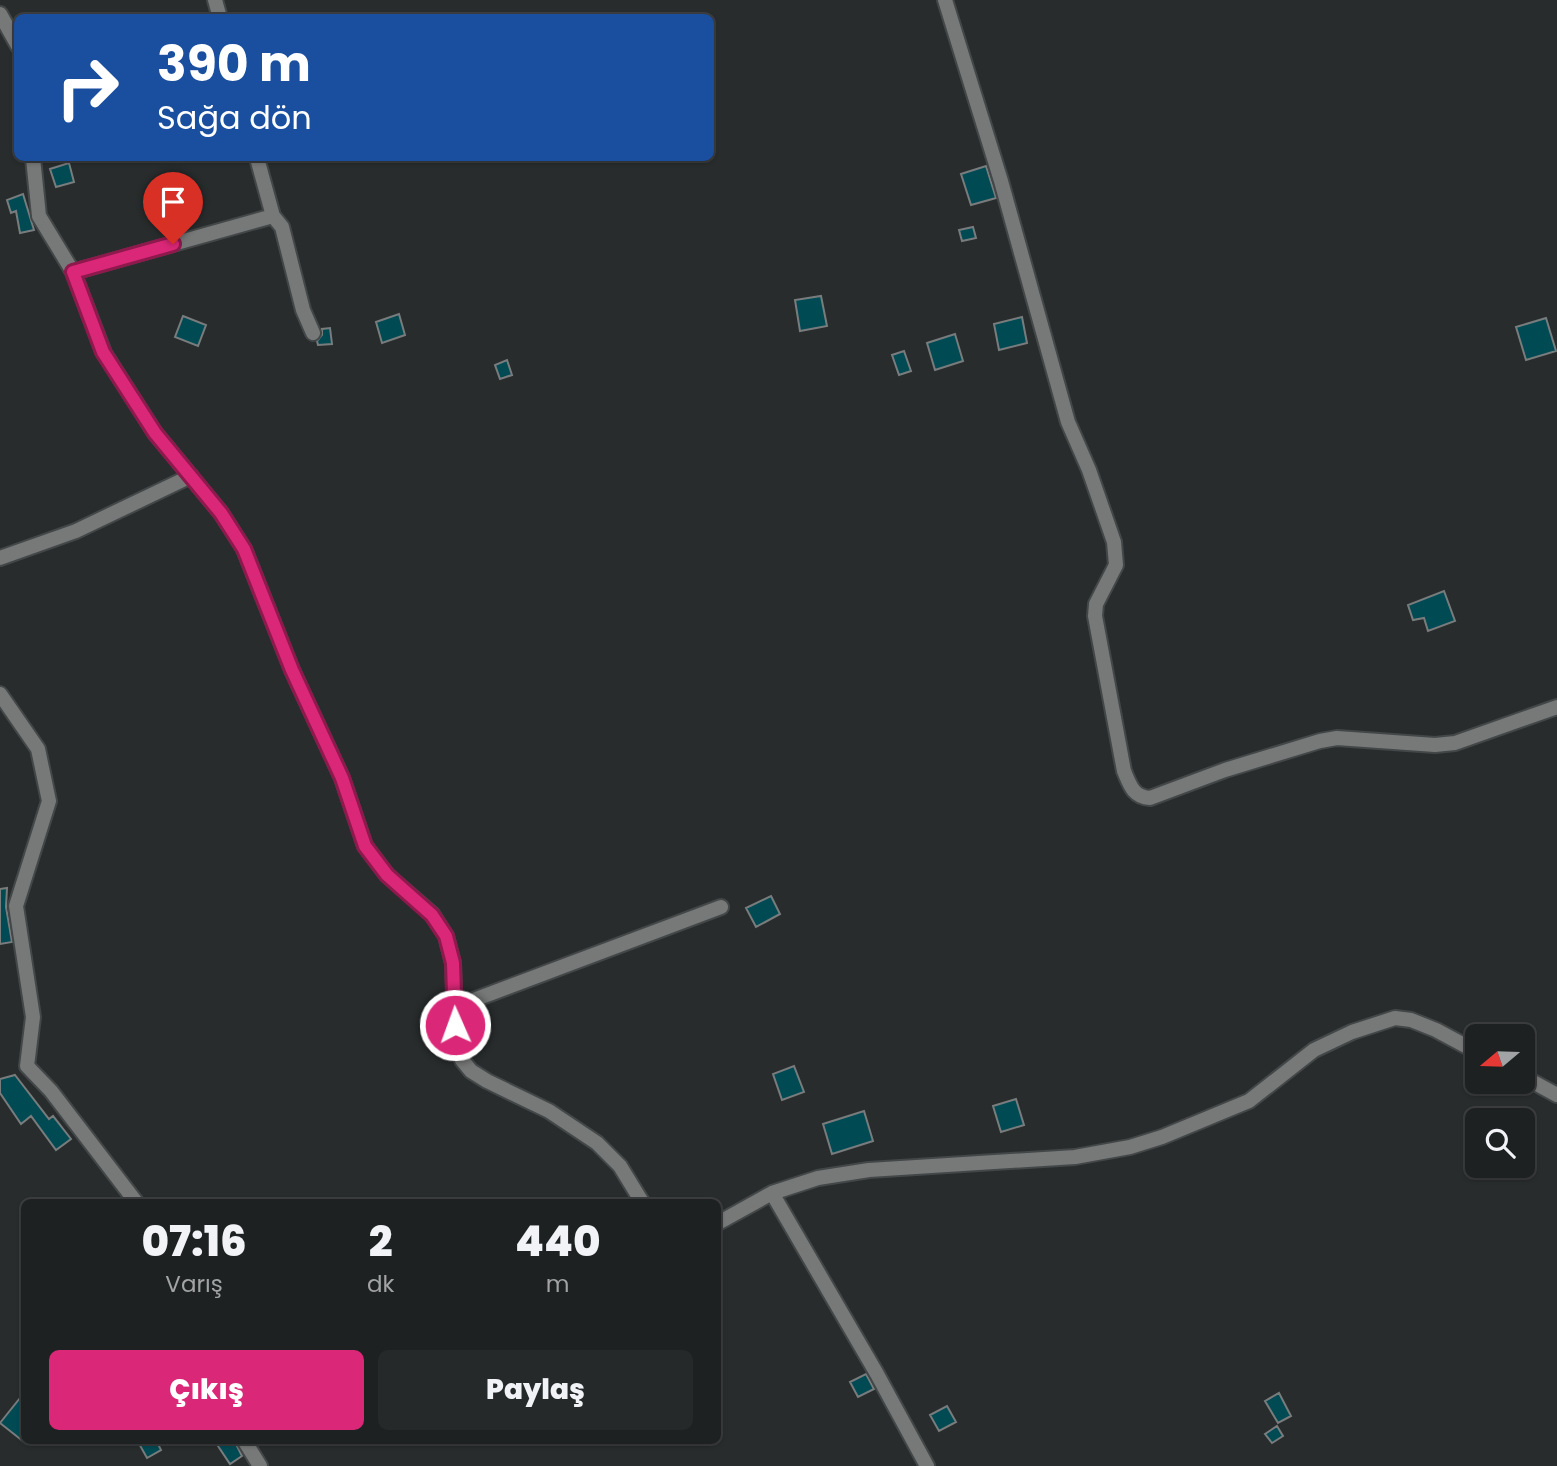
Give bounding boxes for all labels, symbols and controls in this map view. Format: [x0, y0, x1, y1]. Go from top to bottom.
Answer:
text: 390 m [157, 30, 311, 98]
icon: right [42, 42, 133, 133]
text: Sağa dön [157, 95, 312, 140]
pin [143, 172, 203, 244]
icon: arrive [154, 183, 192, 221]
position arrow [418, 988, 492, 1062]
north arrow [1465, 1024, 1535, 1094]
map controls [1465, 1024, 1535, 1178]
button: search [1465, 1108, 1535, 1178]
text: 07:16 [141, 1212, 247, 1271]
text: 2 [369, 1212, 393, 1271]
text: 440 [515, 1212, 601, 1271]
text: Varış [165, 1268, 223, 1300]
text: dk [367, 1268, 394, 1300]
text: m [546, 1268, 570, 1300]
button: Çıkış [49, 1350, 364, 1430]
button: Paylaş [378, 1350, 693, 1430]

